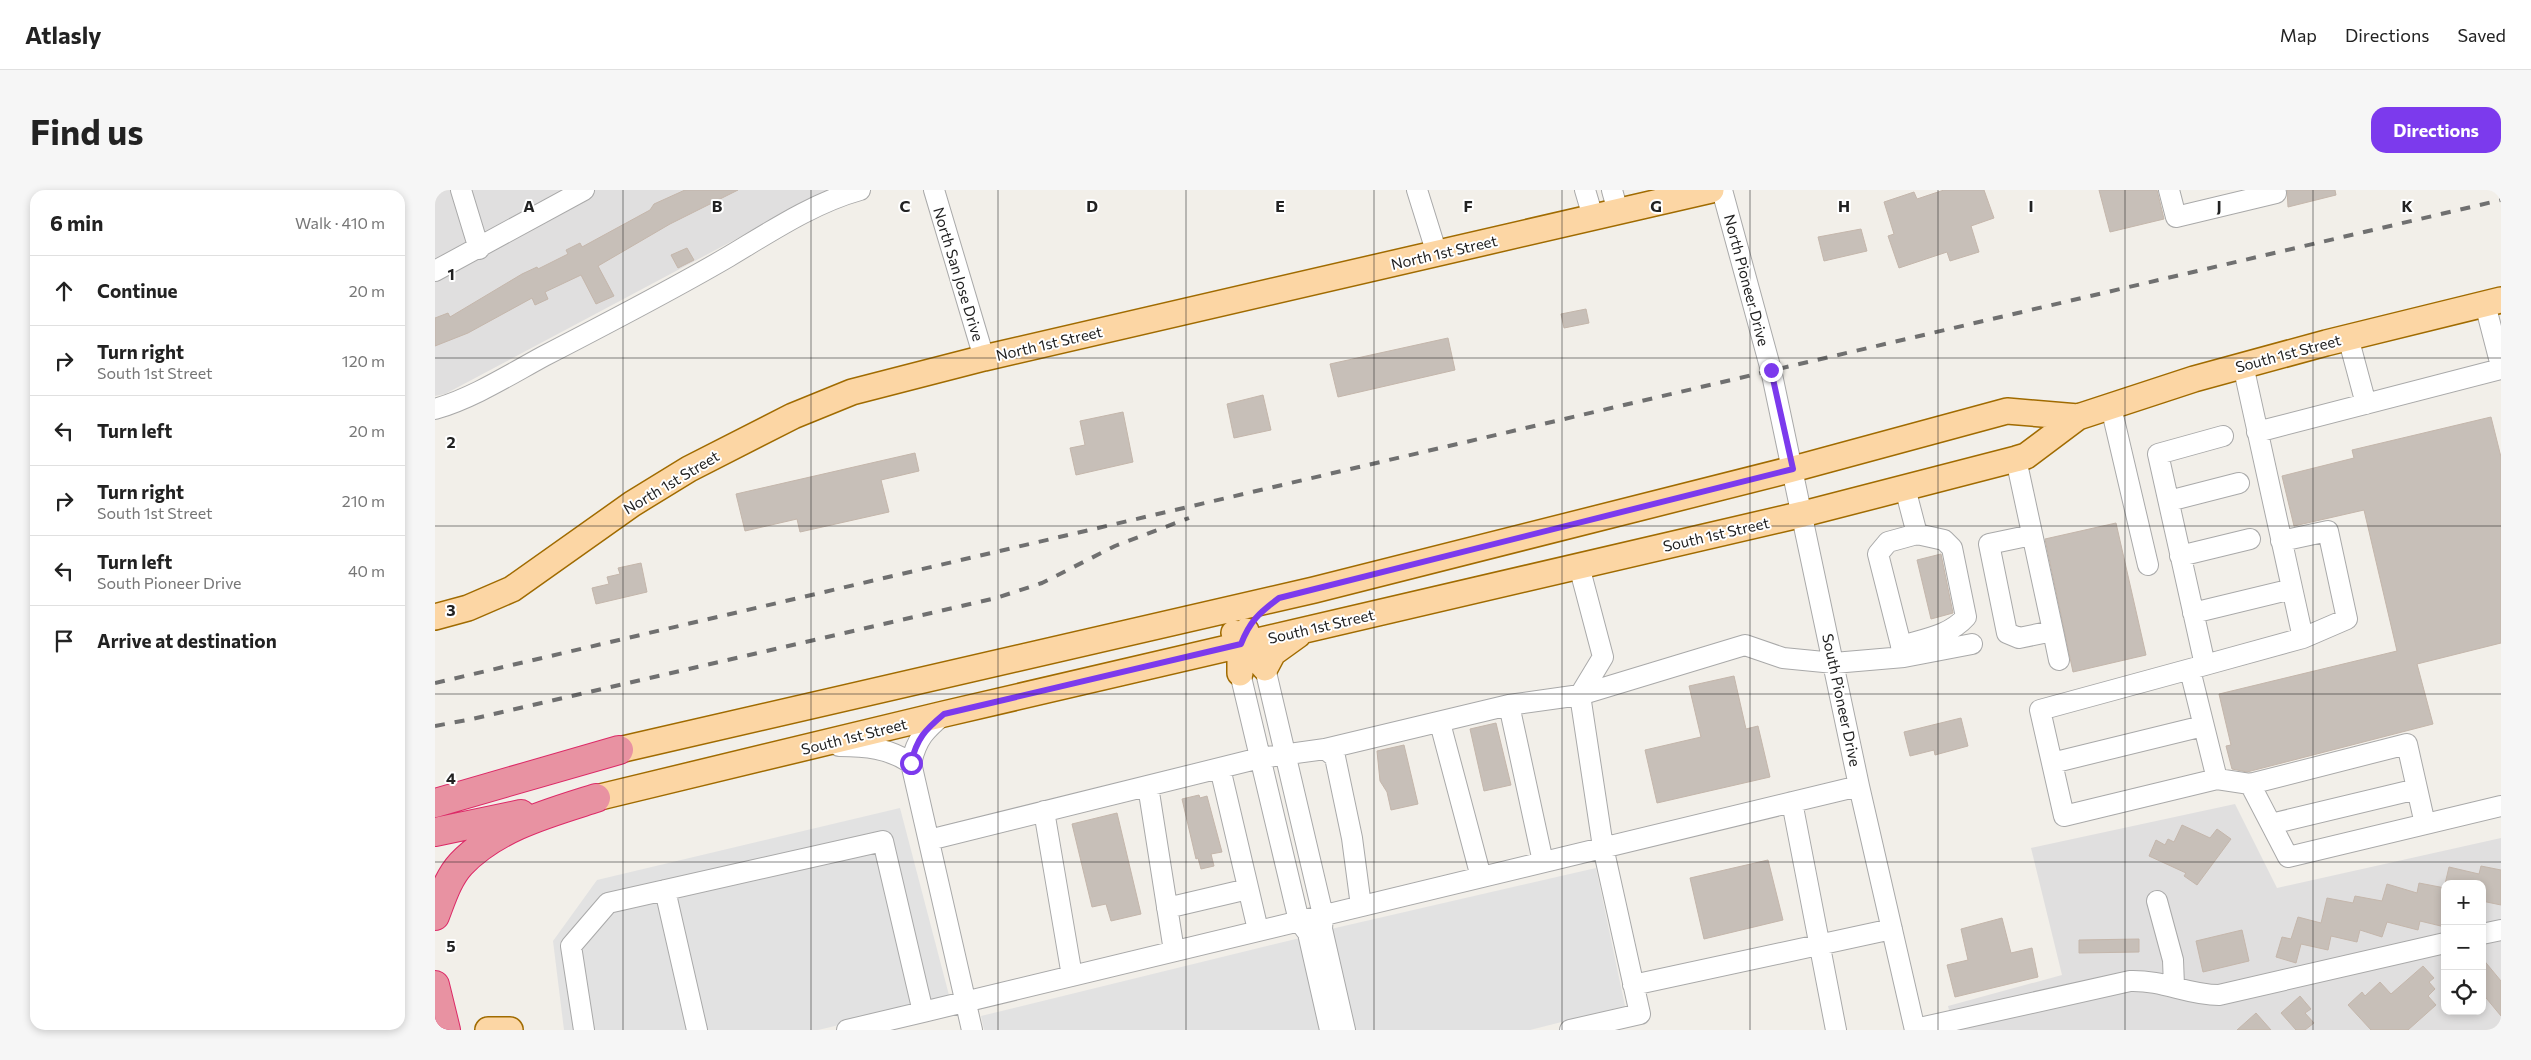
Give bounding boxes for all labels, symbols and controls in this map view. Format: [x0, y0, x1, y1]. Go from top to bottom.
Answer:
text: Atlasly [25, 20, 102, 49]
text: Map [2280, 24, 2317, 46]
text: Directions [2345, 24, 2429, 46]
text: Saved [2457, 24, 2506, 46]
button: Directions [2371, 107, 2501, 153]
text: Find us [30, 109, 144, 152]
text: A [523, 196, 535, 215]
text: B [712, 196, 723, 215]
text: C [900, 196, 911, 215]
text: D [1086, 196, 1098, 215]
text: E [1275, 196, 1285, 215]
text: F [1463, 196, 1473, 215]
text: G [1650, 196, 1662, 215]
text: H [1838, 196, 1850, 215]
text: I [2028, 196, 2034, 215]
text: J [2216, 196, 2222, 215]
text: K [2401, 196, 2413, 215]
street label: North San Jose Drive [930, 205, 988, 343]
text: 6 min [50, 210, 103, 235]
street label: North Pioneer Drive [1721, 212, 1773, 348]
text: Walk · 410 m [295, 213, 385, 232]
street label: North 1st Street [1389, 231, 1499, 273]
text: 1 [447, 264, 455, 283]
icon: ahead [50, 277, 78, 305]
text: Continue [97, 279, 177, 302]
text: 20 m [349, 281, 385, 300]
street label: North 1st Street [994, 322, 1104, 364]
street label: South 1st Street [2233, 330, 2343, 376]
text: Turn right [97, 340, 184, 363]
icon: right [50, 347, 78, 375]
text: 120 m [342, 351, 385, 370]
route end [1760, 359, 1783, 382]
text: South 1st Street [97, 363, 213, 382]
icon: left [50, 417, 78, 445]
text: Turn left [97, 419, 172, 442]
text: 20 m [349, 421, 385, 440]
text: 2 [446, 432, 456, 451]
street label: North 1st Street [620, 446, 722, 518]
text: Turn right [97, 480, 184, 503]
icon: right [50, 487, 78, 515]
text: 210 m [342, 491, 385, 510]
text: South 1st Street [97, 503, 213, 522]
street label: South 1st Street [1661, 513, 1771, 555]
text: Turn left [97, 550, 172, 573]
icon: left [50, 557, 78, 585]
text: 40 m [348, 561, 385, 580]
text: South Pioneer Drive [97, 573, 242, 592]
text: 3 [446, 600, 456, 619]
street label: South 1st Street [1266, 605, 1376, 647]
icon: arrive [50, 627, 78, 655]
text: Arrive at destination [97, 629, 277, 652]
street label: South Pioneer Drive [1819, 632, 1865, 768]
street label: South 1st Street [799, 714, 909, 758]
route start [900, 752, 923, 775]
text: 4 [446, 768, 456, 787]
map controls [2441, 880, 2486, 1015]
button: + [2441, 880, 2486, 925]
button: − [2441, 925, 2486, 970]
text: 5 [446, 936, 456, 955]
button: locate [2441, 970, 2486, 1015]

